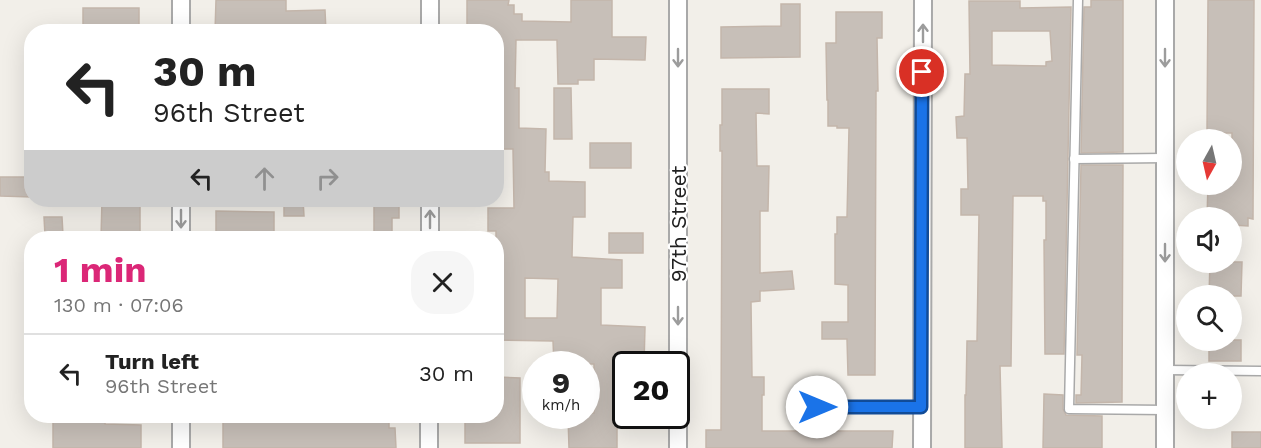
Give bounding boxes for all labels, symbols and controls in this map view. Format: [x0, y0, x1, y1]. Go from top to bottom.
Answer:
one-way arrow [917, 23, 928, 43]
pin [896, 46, 947, 97]
text: 30 m [153, 47, 257, 96]
icon: left [54, 48, 132, 126]
one-way arrow [672, 48, 684, 68]
one-way arrow [1159, 48, 1171, 68]
icon: arrive [905, 55, 938, 88]
text: 96th Street [153, 97, 305, 129]
north arrow [1176, 129, 1242, 195]
map controls [1176, 129, 1242, 429]
icon: left [185, 162, 218, 195]
icon: ahead [248, 162, 281, 195]
icon: right [311, 162, 344, 195]
street label: 97th Street [666, 166, 691, 282]
button: sound [1176, 207, 1242, 273]
one-way arrow [175, 209, 187, 228]
one-way arrow [424, 210, 436, 229]
one-way arrow [1159, 243, 1171, 263]
text: 1 min [54, 249, 146, 291]
button: close [411, 251, 474, 314]
button: search [1176, 285, 1242, 351]
text: 130 m · 07:06 [54, 293, 184, 317]
one-way arrow [672, 306, 684, 326]
text: Turn left [105, 349, 199, 374]
speed limit sign: 20 [612, 351, 690, 429]
icon: left [54, 357, 87, 390]
text: 30 m [419, 361, 474, 386]
button: + [1176, 363, 1242, 429]
text: 9 [552, 365, 570, 400]
text: 96th Street [105, 374, 217, 398]
position arrow [785, 375, 849, 439]
text: km/h [542, 396, 580, 414]

